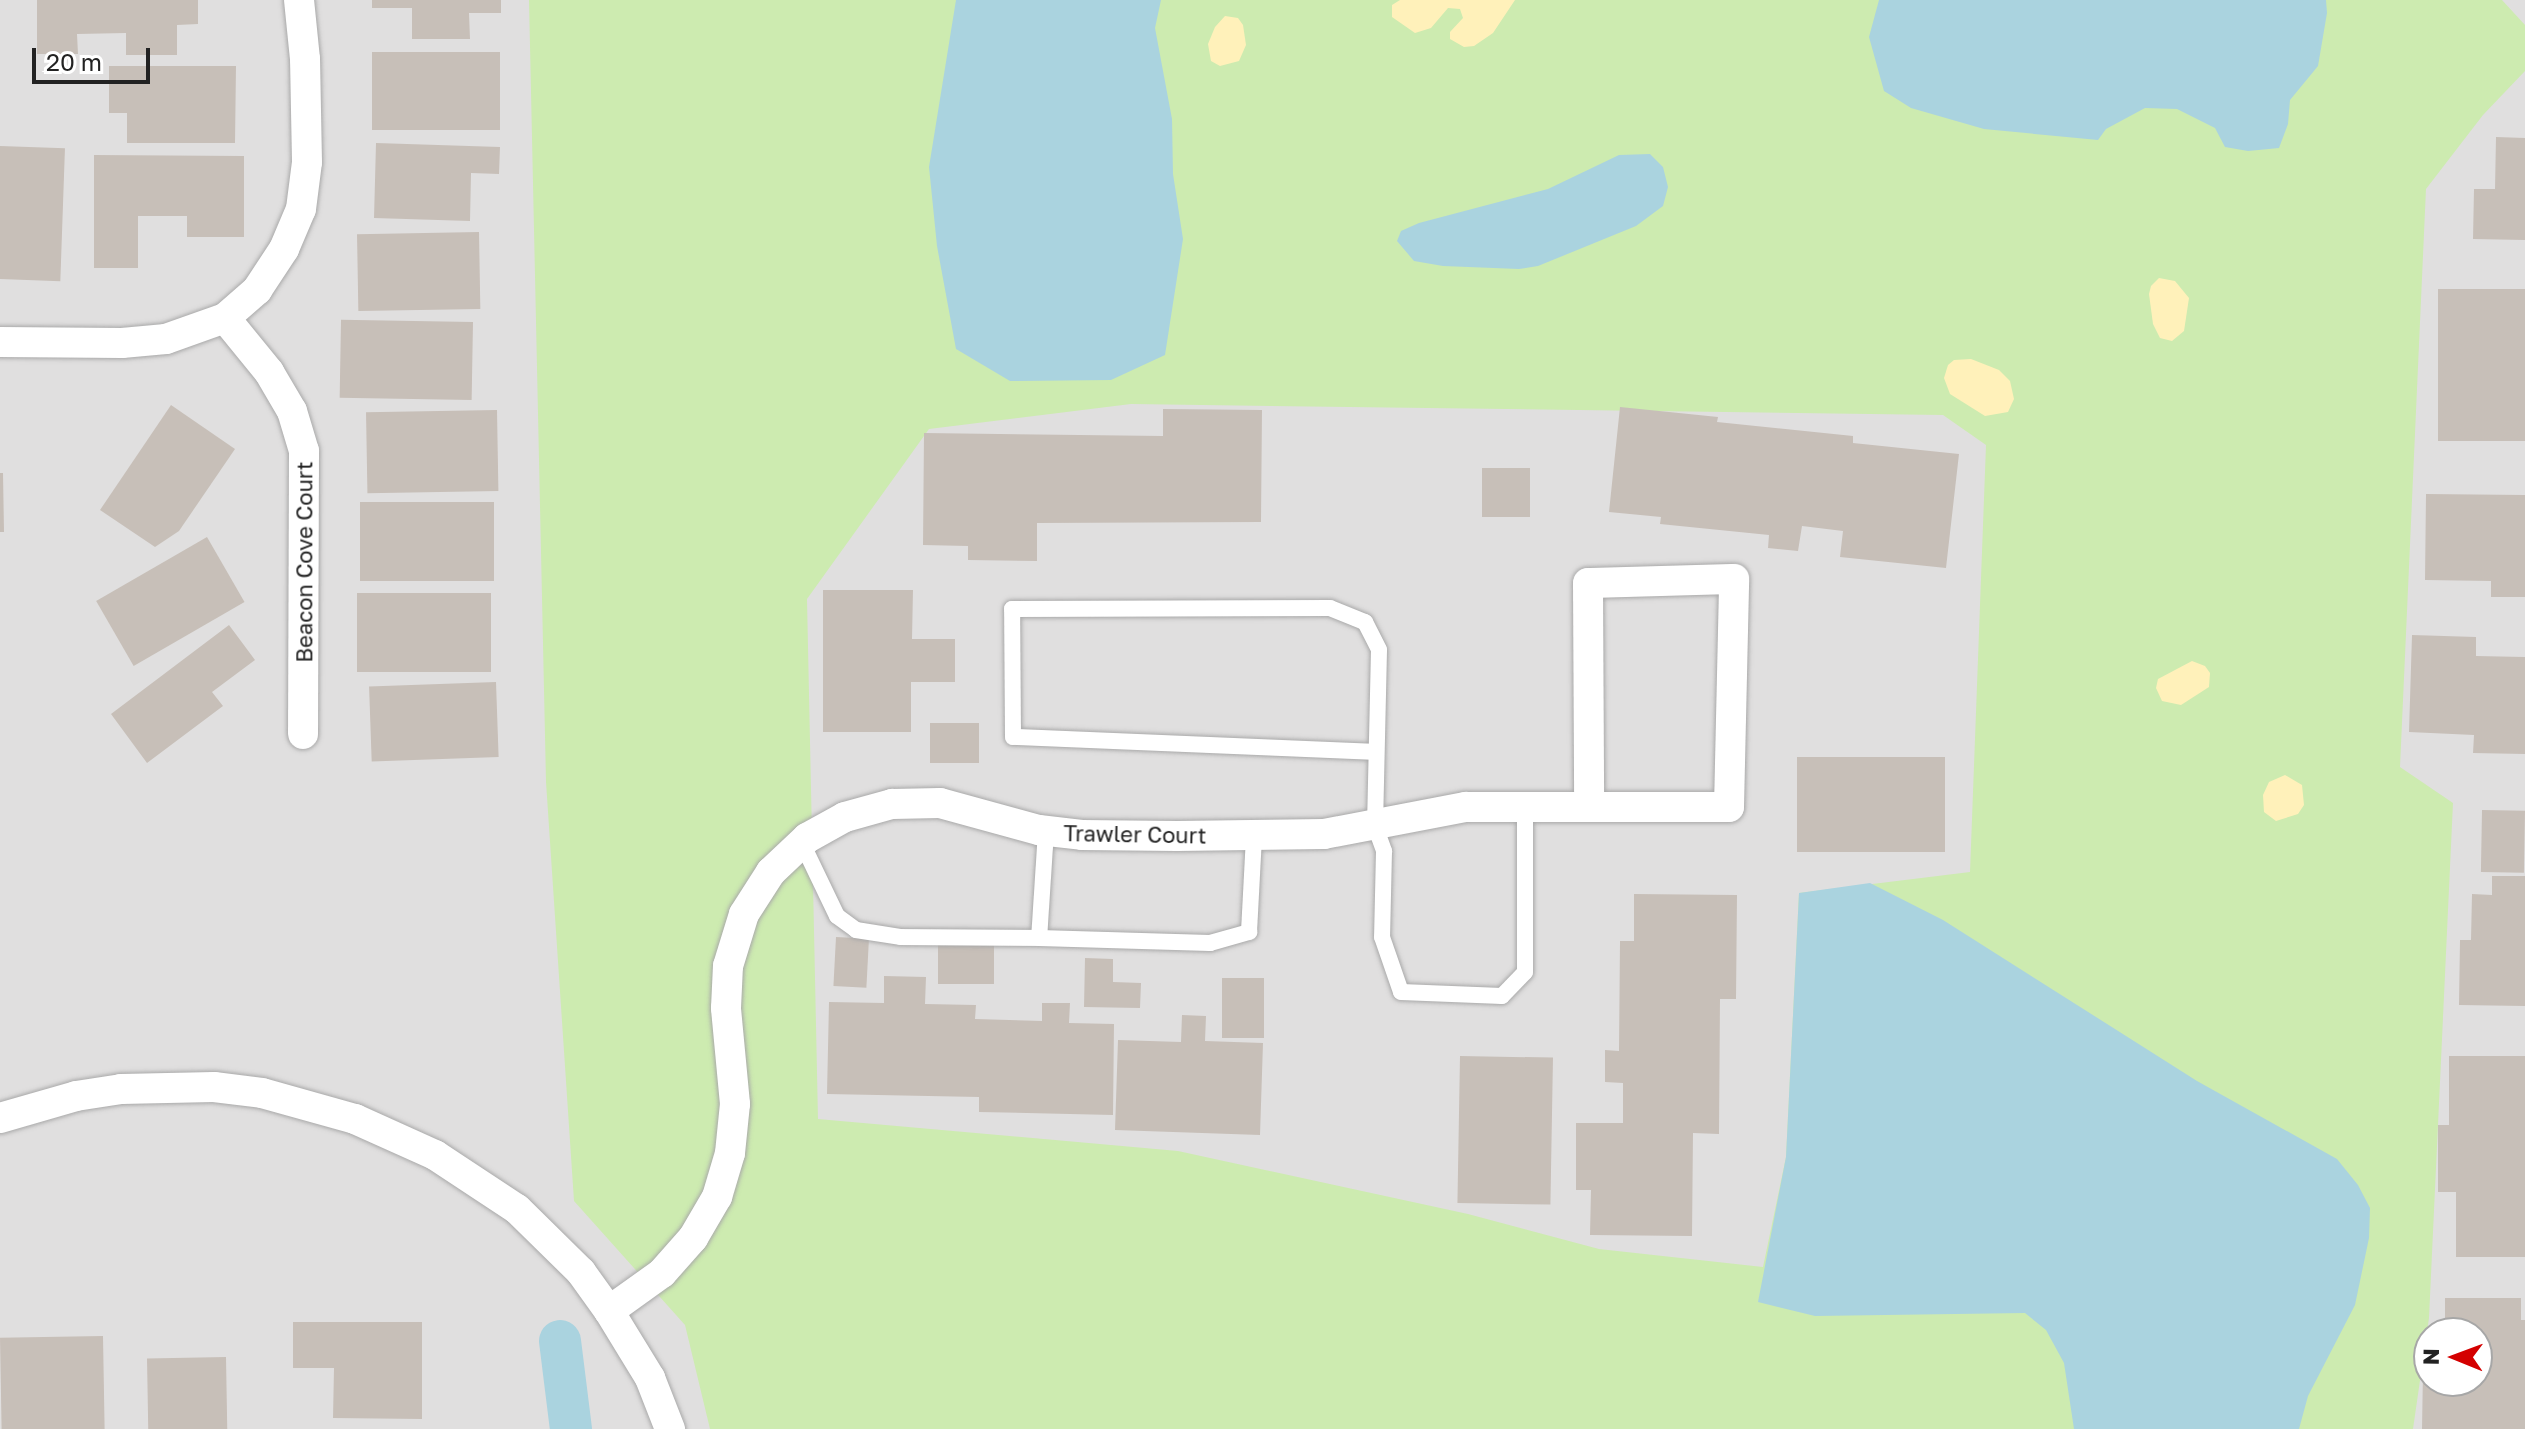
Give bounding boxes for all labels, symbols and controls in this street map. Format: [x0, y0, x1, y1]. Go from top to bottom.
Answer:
scale bar [36, 32, 154, 82]
text: 20 m [46, 47, 102, 76]
street label: Beacon Cove Court [291, 461, 317, 663]
street label: Trawler Court [1063, 820, 1207, 848]
north arrow [2413, 1317, 2493, 1397]
text: N [2417, 1348, 2444, 1365]

